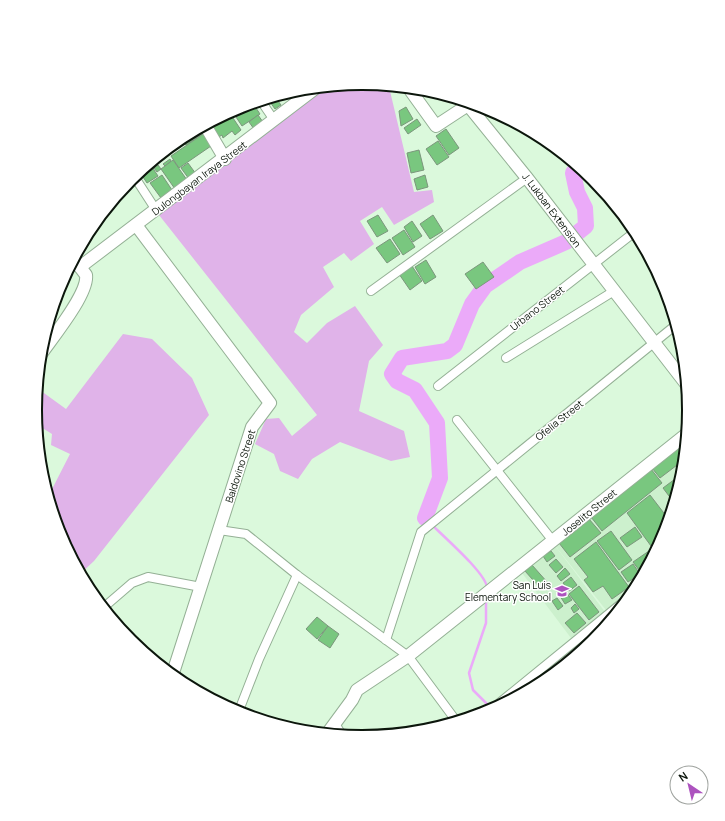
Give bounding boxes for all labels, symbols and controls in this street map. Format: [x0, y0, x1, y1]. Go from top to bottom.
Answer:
street label: Dulongbayan Iraya Street [149, 138, 249, 218]
street label: J. Lukban Extension [519, 170, 585, 250]
street label: Urbano Street [507, 282, 567, 334]
street label: Ofelia Street [532, 396, 586, 444]
street label: Baldovino Street [222, 428, 258, 504]
street label: Joselito Street [558, 485, 620, 539]
place label: San Luis Elementary School [465, 578, 551, 604]
school or university icon: San Luis Elementary School [554, 583, 570, 599]
north arrow [669, 765, 709, 805]
text: N [675, 768, 691, 785]

